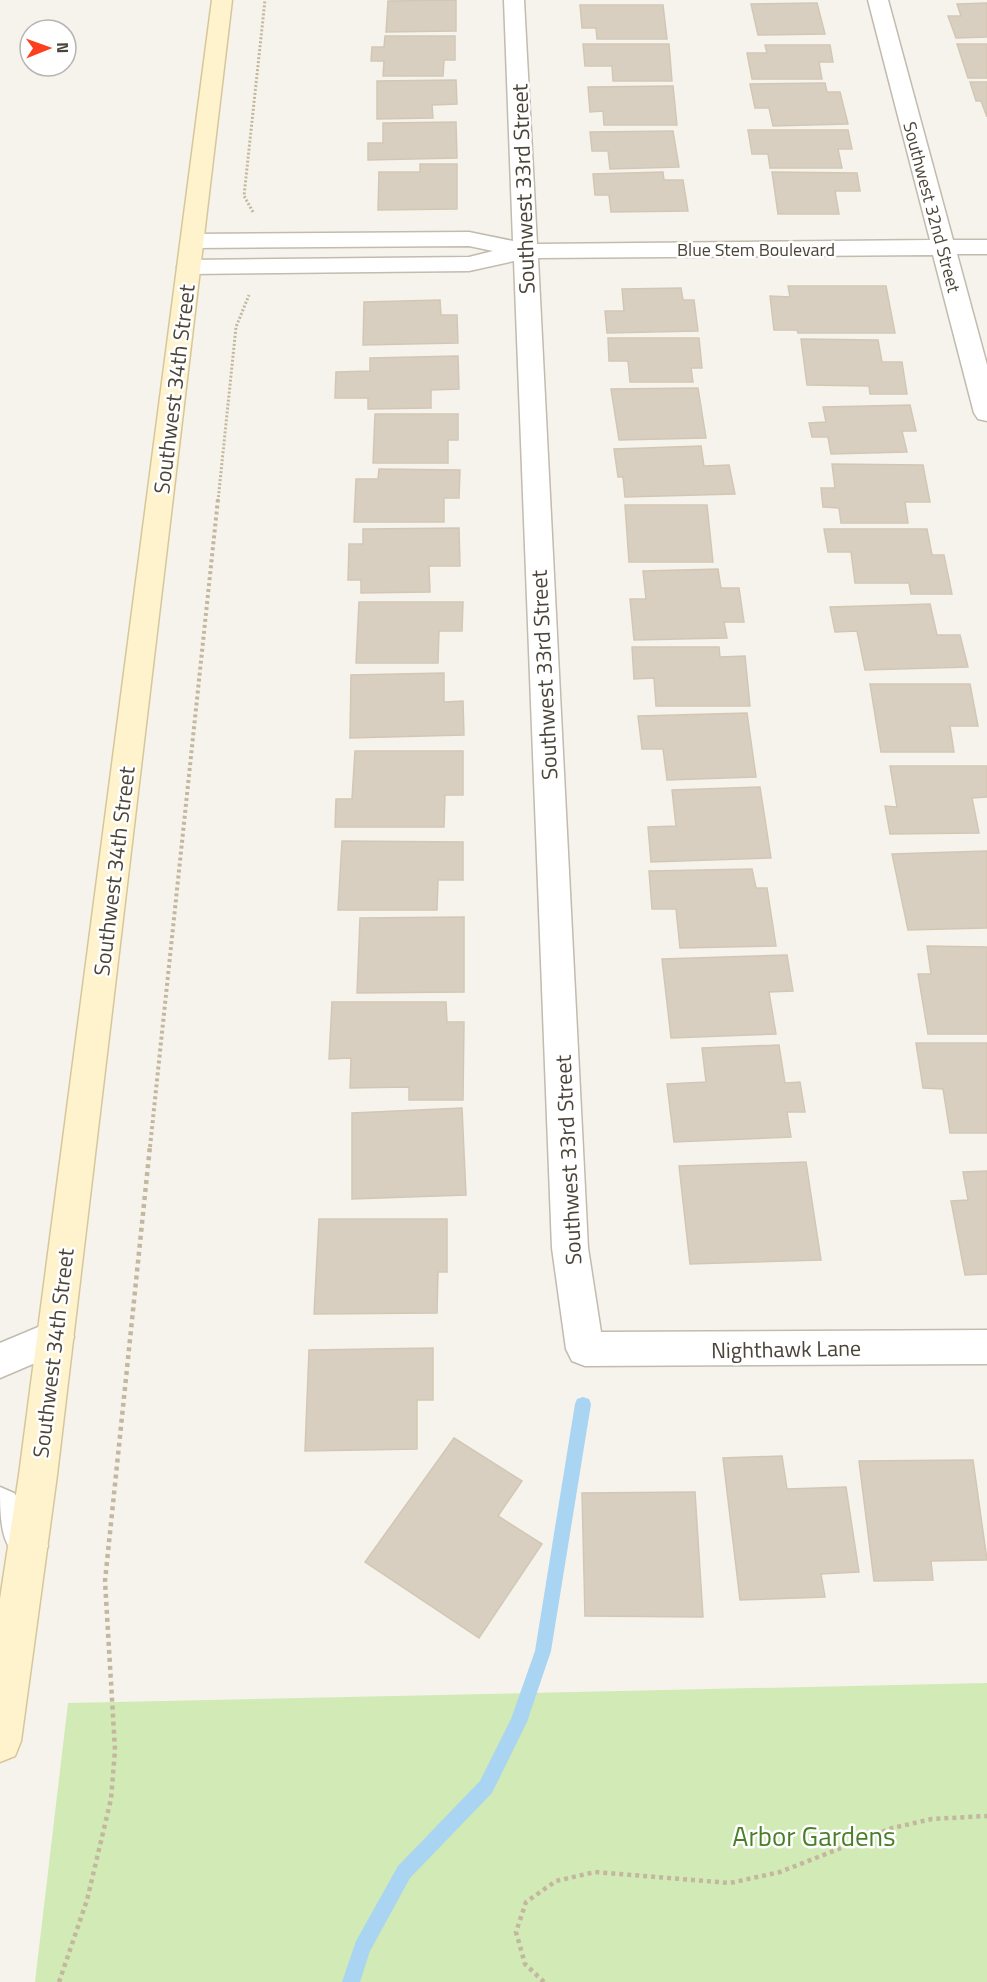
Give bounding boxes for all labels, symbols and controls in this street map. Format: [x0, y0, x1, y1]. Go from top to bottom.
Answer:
north arrow [18, 18, 78, 78]
text: N [51, 42, 75, 53]
street label: Southwest 33rd Street [502, 83, 544, 295]
street label: Southwest 32nd Street [896, 119, 968, 296]
street label: Blue Stem Boulevard [677, 236, 835, 263]
street label: Southwest 34th Street [144, 282, 204, 496]
street label: Southwest 33rd Street [522, 569, 566, 781]
street label: Southwest 34th Street [84, 764, 144, 978]
street label: Southwest 33rd Street [546, 1054, 590, 1266]
street label: Southwest 34th Street [23, 1246, 83, 1460]
street label: Nighthawk Lane [711, 1331, 861, 1367]
park label: Arbor Gardens [732, 1815, 896, 1856]

